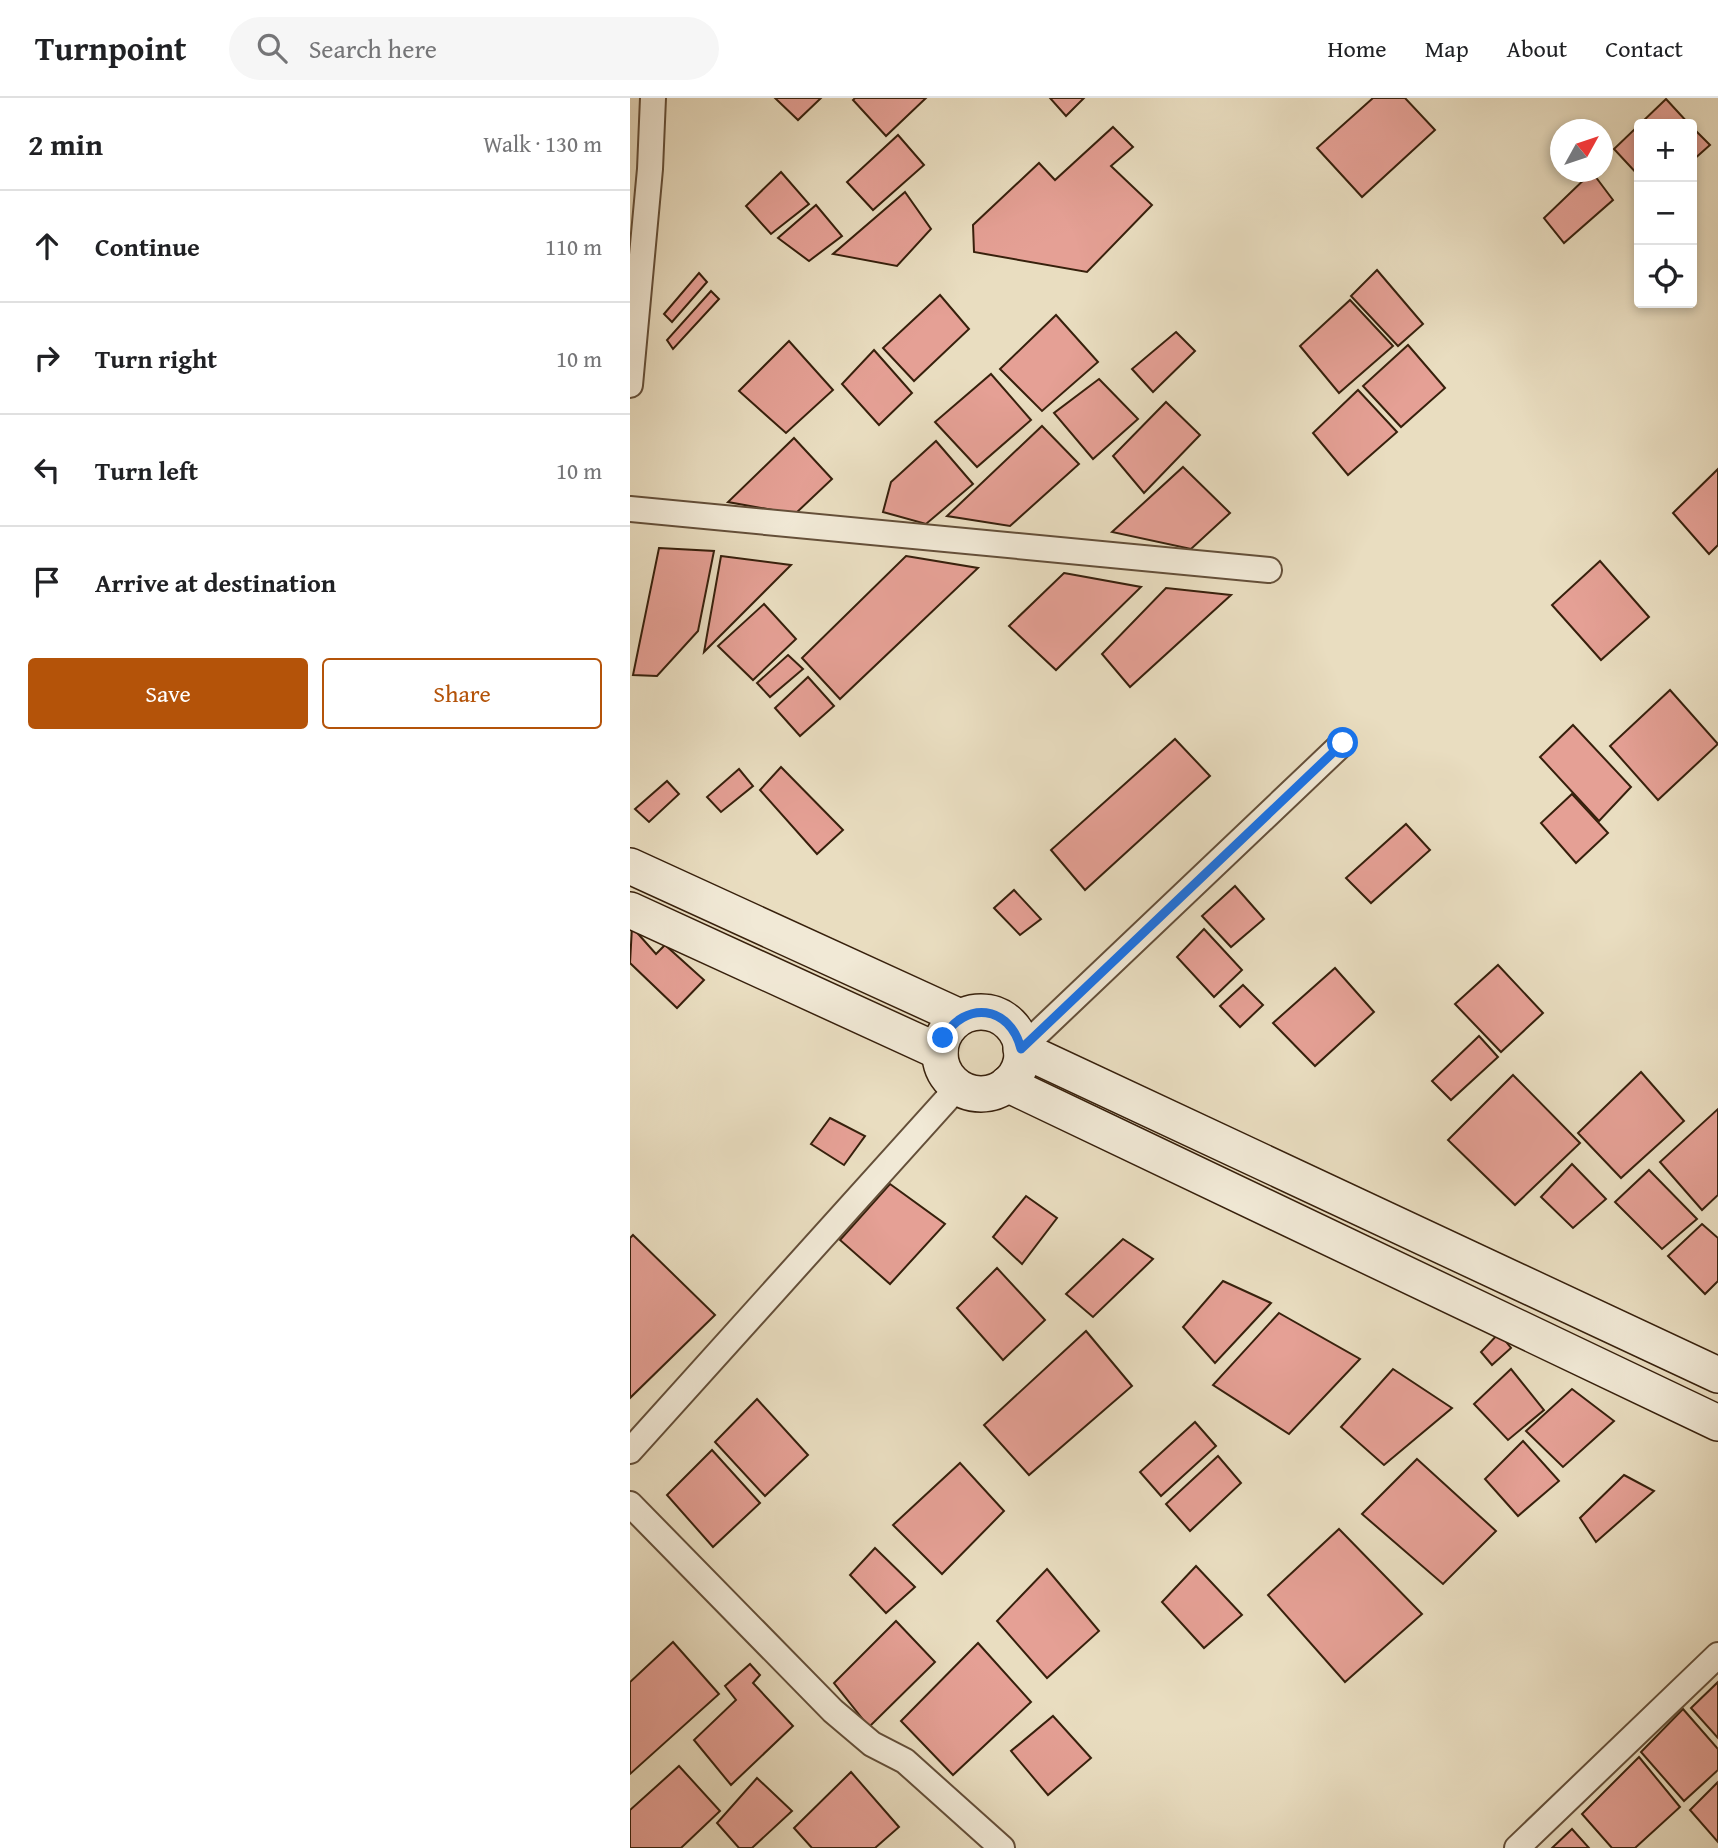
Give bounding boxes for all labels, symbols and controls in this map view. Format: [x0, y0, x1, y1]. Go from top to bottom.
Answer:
search box [229, 17, 719, 80]
text: Turnpoint [35, 24, 187, 72]
icon: search [253, 29, 291, 67]
text: Search here [309, 29, 437, 68]
text: Home [1328, 31, 1387, 66]
text: Map [1425, 31, 1469, 66]
text: About [1507, 31, 1567, 66]
text: Contact [1605, 31, 1683, 66]
north arrow [1550, 119, 1613, 182]
map controls [1634, 119, 1697, 308]
button: + [1634, 119, 1697, 182]
text: 2 min [28, 122, 103, 166]
text: Walk · 130 m [483, 127, 602, 160]
button: − [1634, 182, 1697, 245]
icon: ahead [28, 227, 66, 265]
text: Continue [95, 227, 200, 266]
text: 110 m [545, 230, 602, 263]
button: locate [1634, 245, 1697, 308]
icon: right [28, 339, 66, 377]
text: Turn right [95, 339, 217, 378]
text: 10 m [556, 342, 602, 375]
icon: left [28, 451, 66, 489]
text: Turn left [95, 451, 198, 490]
text: 10 m [556, 454, 602, 487]
icon: arrive [28, 563, 66, 601]
text: Arrive at destination [95, 563, 336, 602]
button: Save [28, 658, 308, 729]
button: Share [322, 658, 602, 729]
route start [1327, 727, 1358, 758]
route end [927, 1022, 958, 1053]

